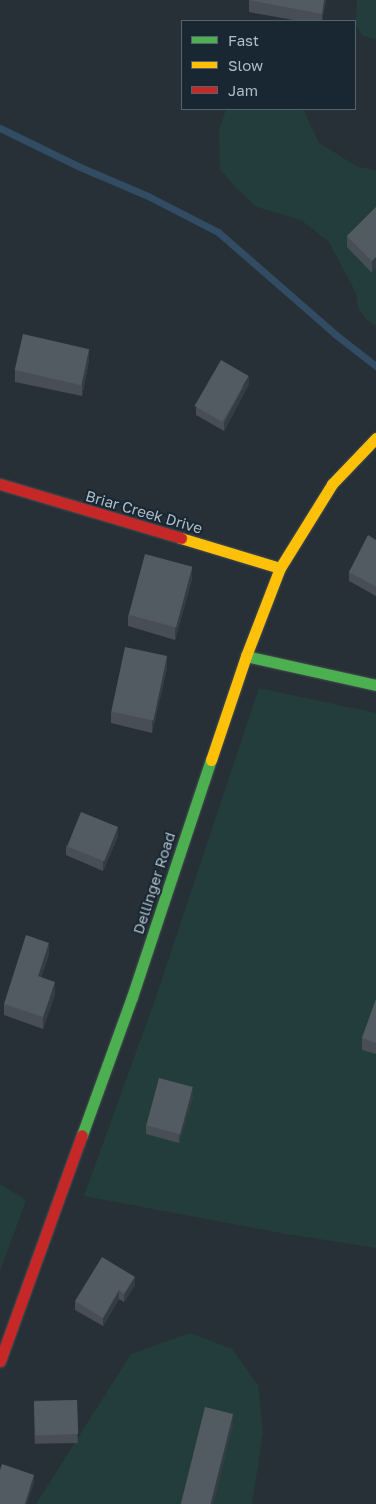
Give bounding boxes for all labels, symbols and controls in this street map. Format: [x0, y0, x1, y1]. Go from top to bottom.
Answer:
legend [181, 20, 356, 110]
text: Fast [228, 31, 259, 49]
text: Slow [228, 56, 263, 74]
text: Jam [228, 81, 258, 99]
street label: Briar Creek Drive [84, 487, 204, 537]
street label: Dellinger Road [129, 830, 179, 936]

